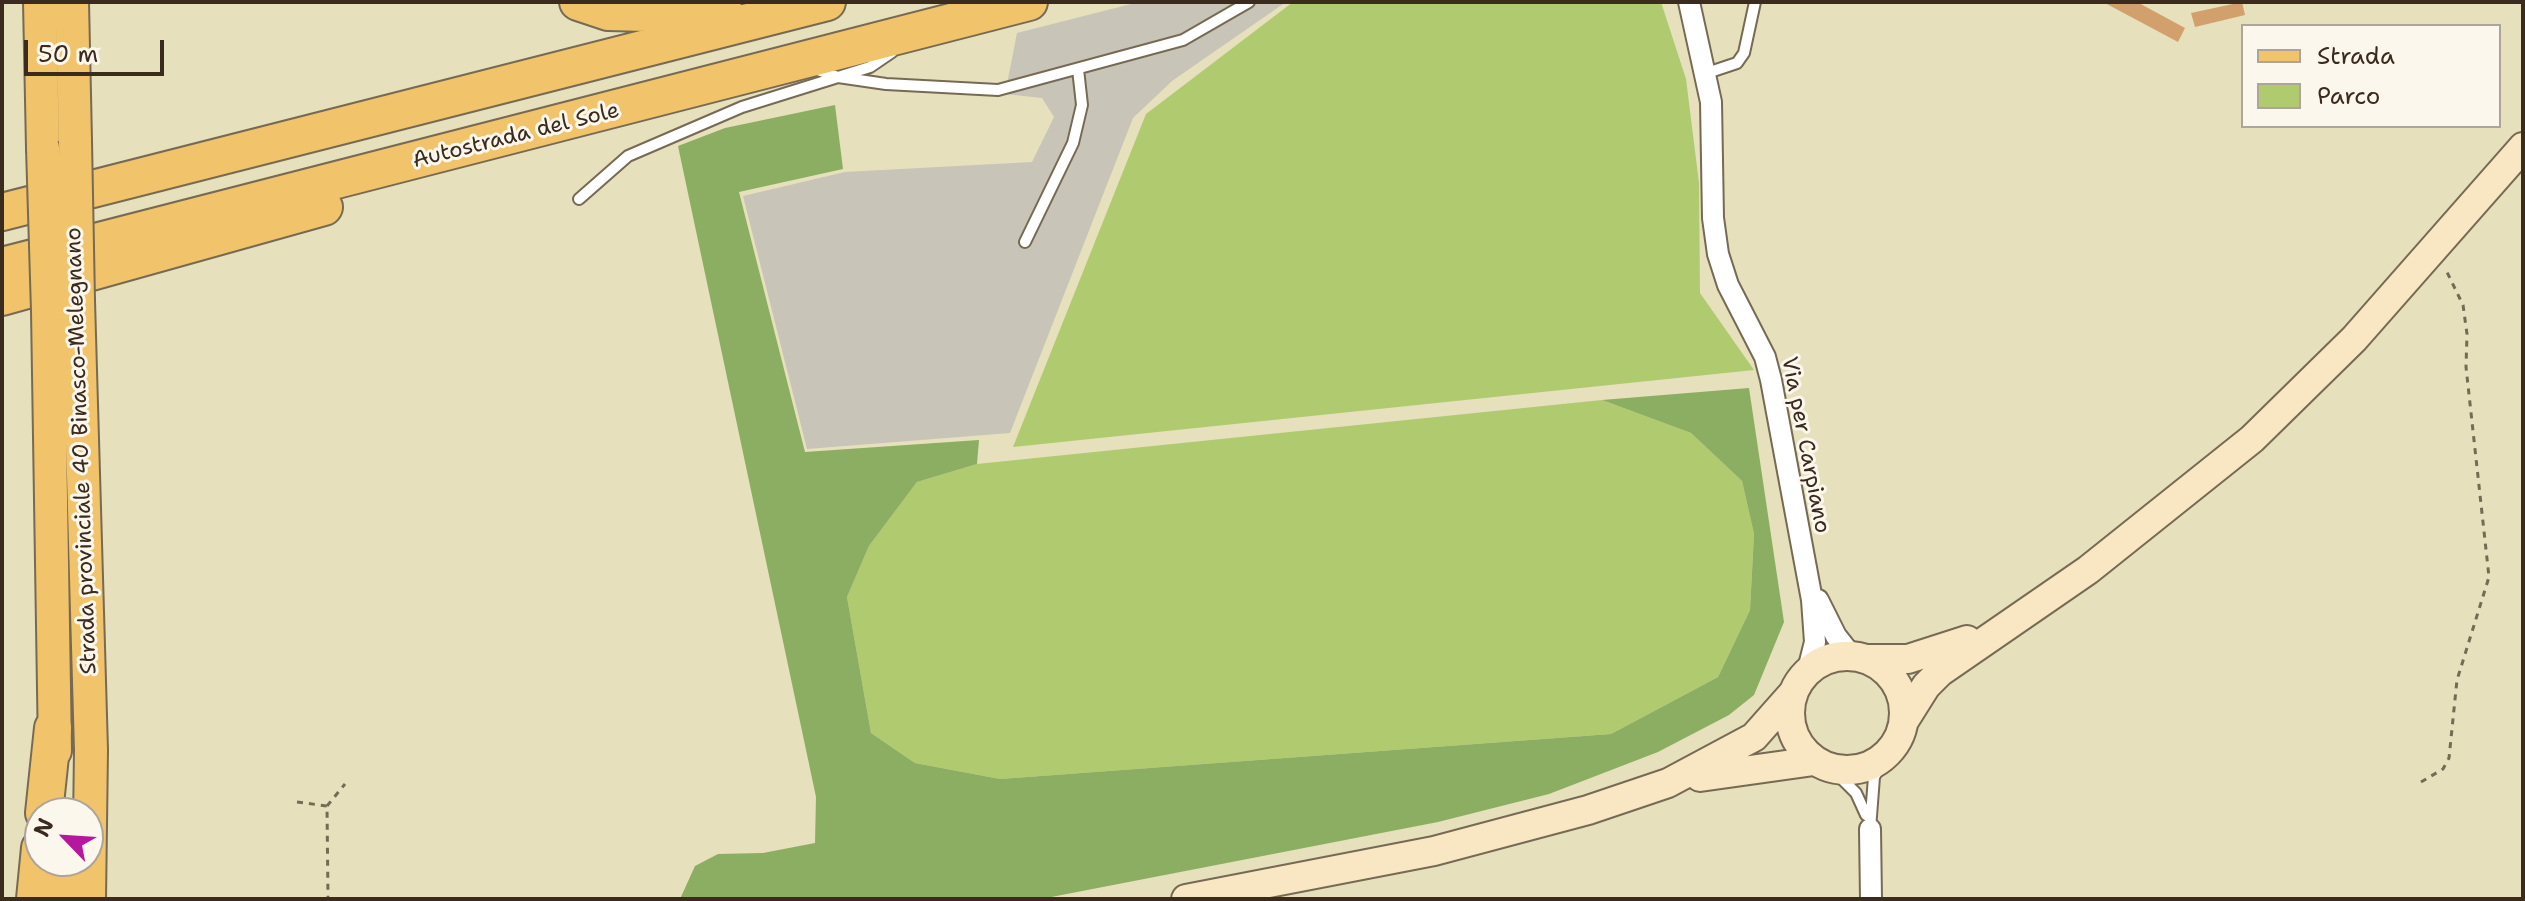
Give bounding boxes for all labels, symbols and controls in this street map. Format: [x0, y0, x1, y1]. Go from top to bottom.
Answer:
scale bar [28, 24, 168, 74]
legend [2241, 24, 2501, 128]
text: 50 m [38, 38, 98, 70]
text: Strada [2317, 40, 2395, 72]
text: Parco [2317, 80, 2380, 112]
street label: Autostrada del Sole [410, 98, 622, 174]
street label: Strada provinciale 40 Binasco-Melegnano [61, 227, 103, 675]
street label: Via per Carpiano [1775, 355, 1835, 535]
north arrow [24, 797, 104, 877]
text: N [27, 813, 60, 842]

